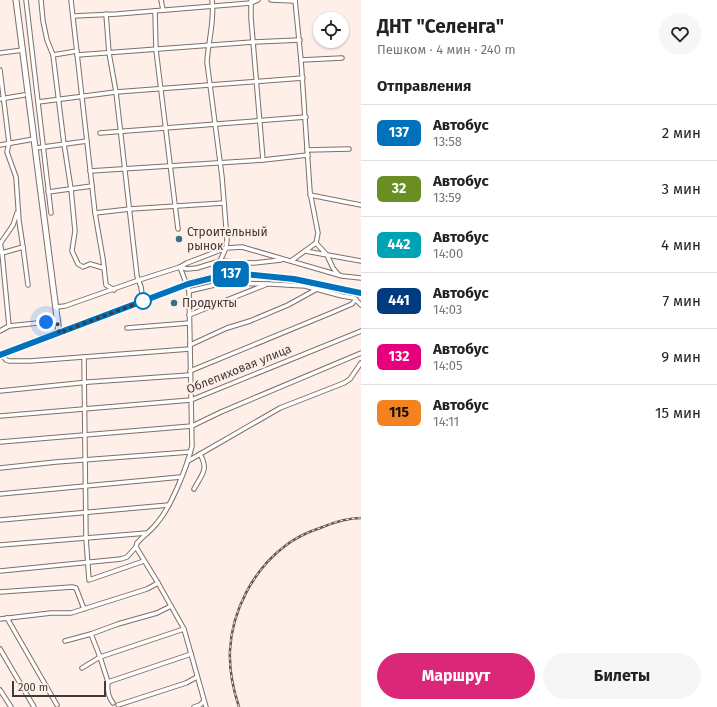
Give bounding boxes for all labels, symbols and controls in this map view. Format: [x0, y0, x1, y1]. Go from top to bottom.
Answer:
map controls [313, 12, 349, 48]
button: locate [313, 12, 349, 48]
button: heart [659, 13, 701, 55]
text: ДНТ "Селенга" [377, 15, 504, 38]
text: Пешком · 4 мин · 240 m [377, 42, 516, 57]
text: Отправления [377, 77, 471, 95]
text: Автобус [433, 116, 489, 134]
text: 137 [389, 124, 409, 141]
text: 2 мин [662, 124, 701, 142]
text: 13:58 [433, 134, 462, 149]
text: Автобус [433, 172, 489, 190]
text: 32 [392, 180, 406, 197]
text: 3 мин [662, 180, 701, 198]
text: 13:59 [433, 190, 461, 205]
place label: Строительный рынок [187, 225, 268, 253]
text: Автобус [433, 228, 489, 246]
marker: Строительный рынок [174, 234, 184, 244]
text: 442 [388, 236, 410, 253]
text: 4 мин [661, 236, 701, 254]
text: 14:00 [433, 246, 463, 261]
line badge: 137 [208, 261, 254, 287]
text: 137 [221, 265, 241, 282]
text: Автобус [433, 284, 489, 302]
unlabelled marker [134, 292, 152, 310]
text: 441 [388, 292, 410, 309]
text: 7 мин [662, 292, 701, 310]
place label: Продукты [182, 296, 237, 310]
marker: Продукты [169, 298, 179, 308]
text: 14:03 [433, 302, 462, 317]
your location [36, 312, 56, 332]
text: Автобус [433, 340, 489, 358]
street label: Облепиховая улица [184, 342, 294, 396]
text: 132 [389, 348, 409, 365]
text: 9 мин [661, 348, 701, 366]
text: 14:05 [433, 358, 462, 373]
text: Автобус [433, 396, 489, 414]
text: 115 [389, 404, 409, 421]
text: 15 мин [655, 404, 701, 422]
text: 14:11 [433, 414, 459, 429]
button: Маршрут [377, 653, 535, 699]
button: Билеты [543, 653, 701, 699]
scale bar [12, 679, 106, 698]
text: 200 m [18, 681, 48, 694]

